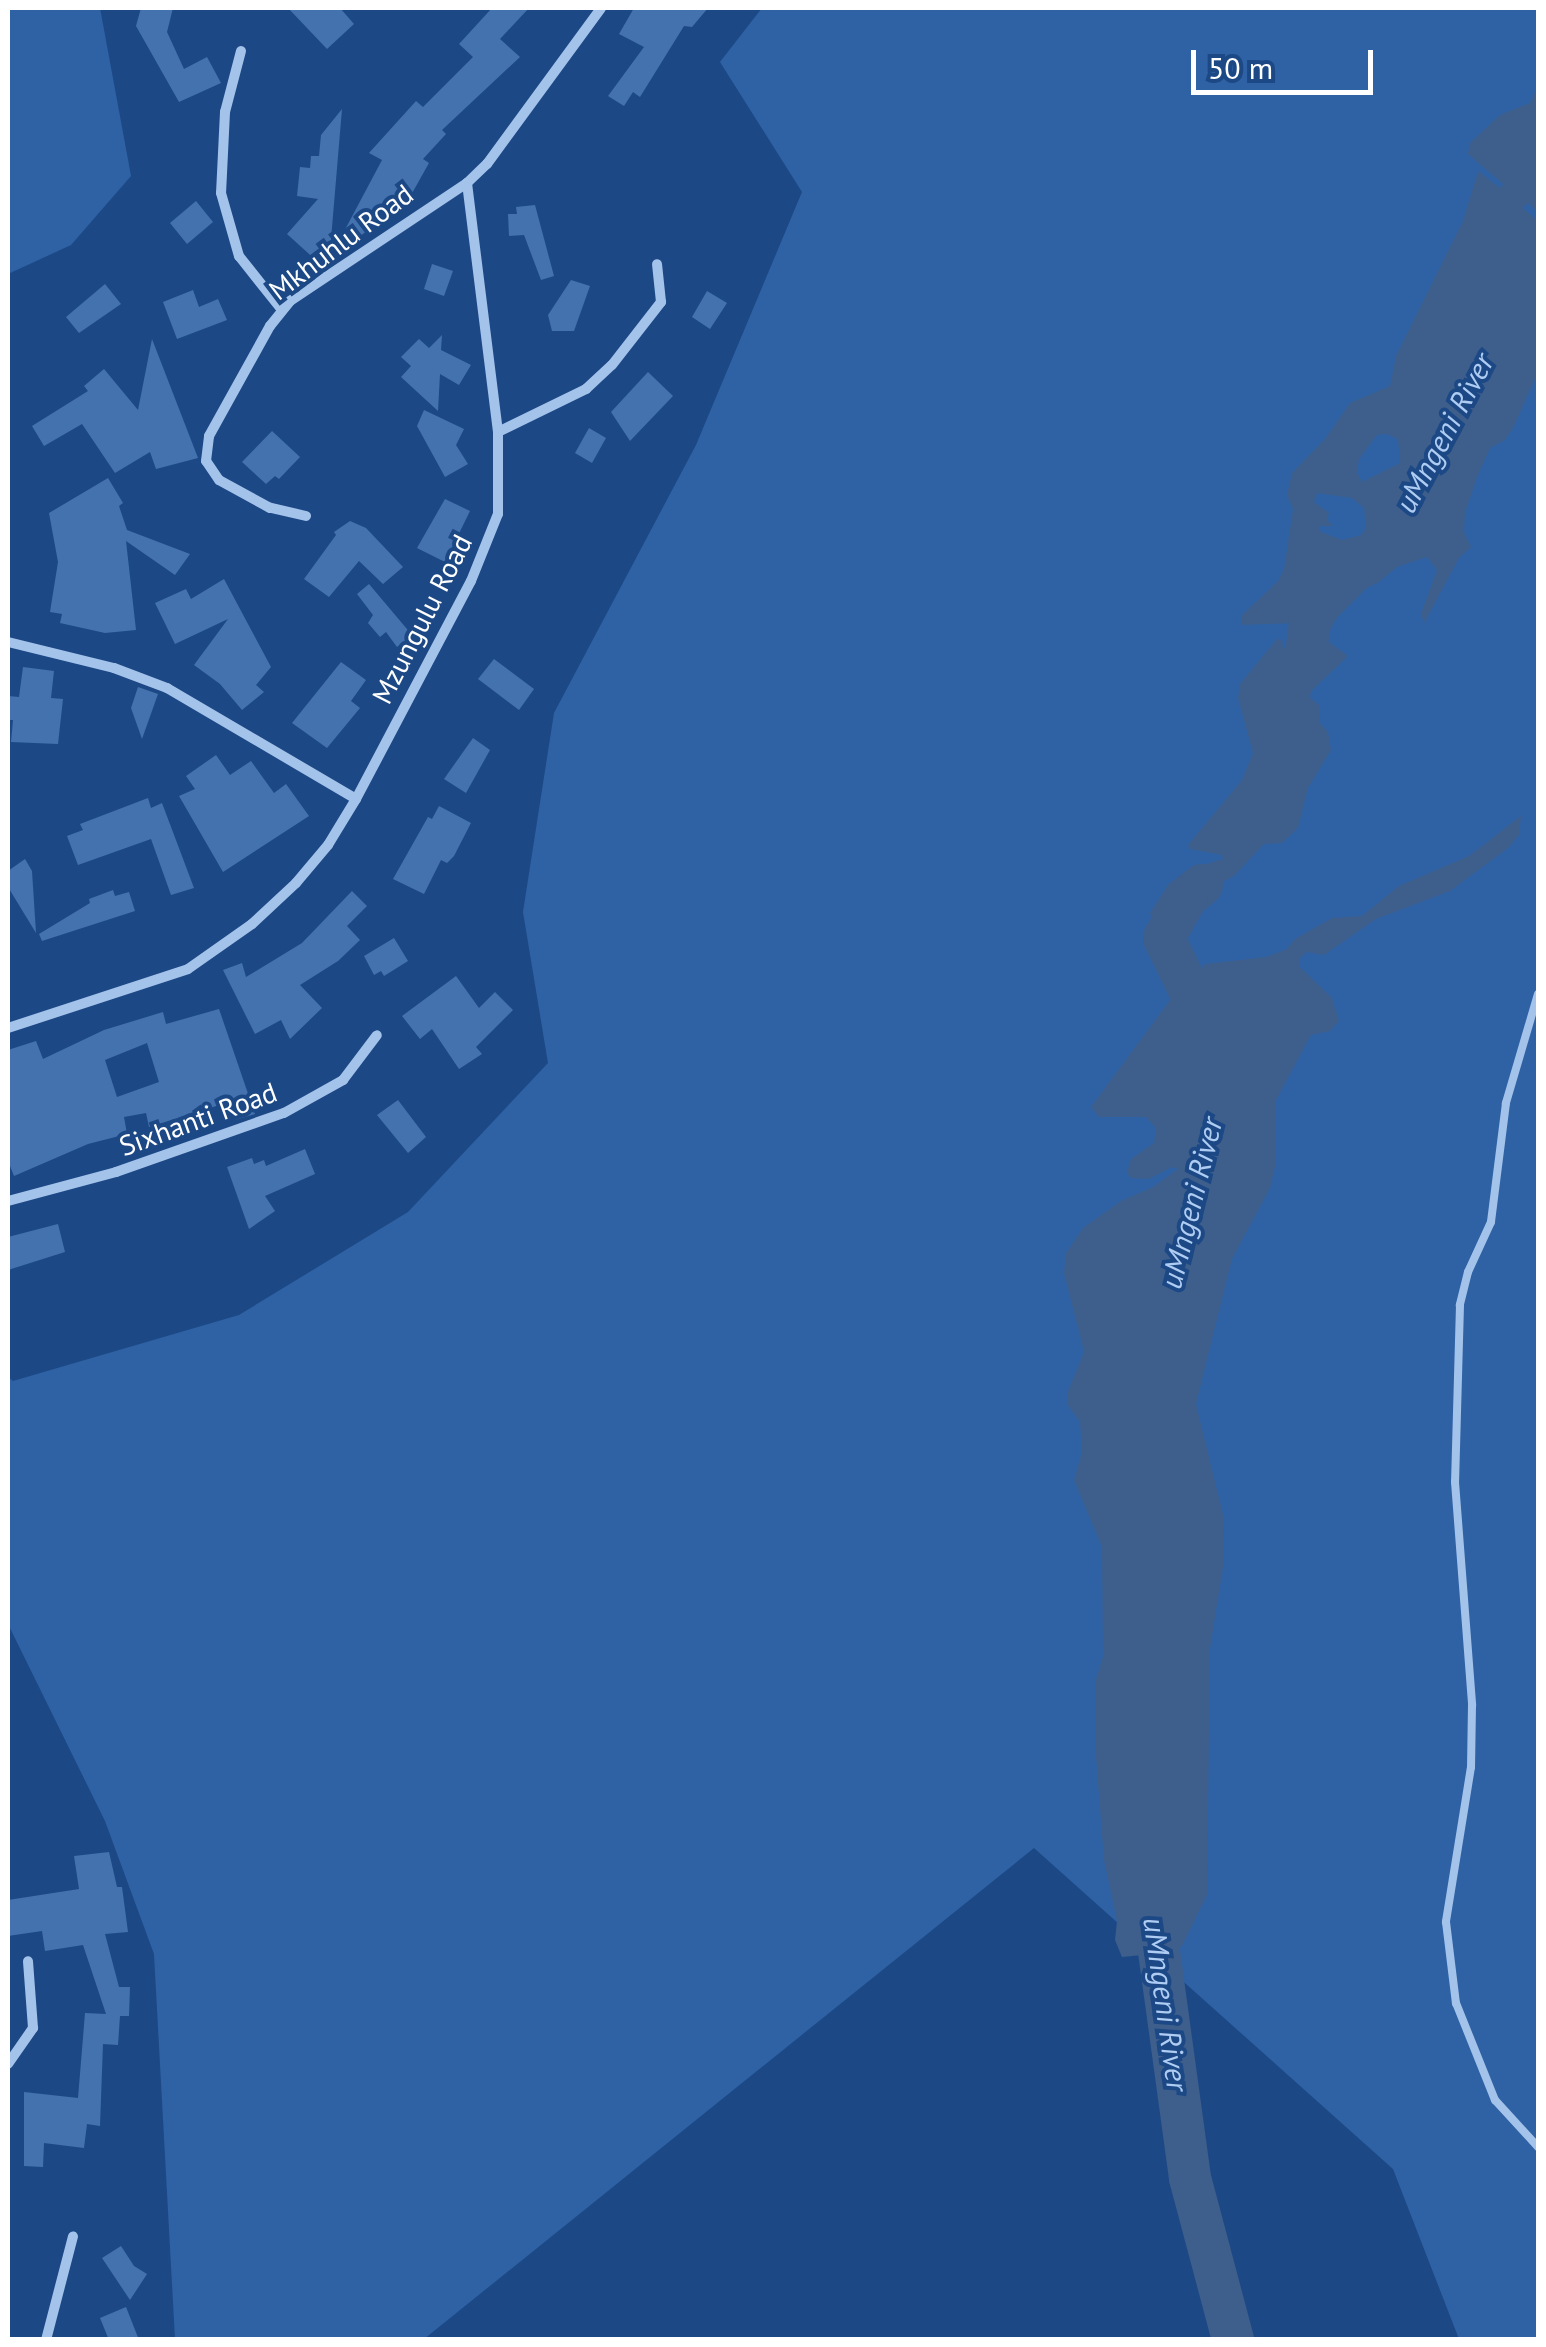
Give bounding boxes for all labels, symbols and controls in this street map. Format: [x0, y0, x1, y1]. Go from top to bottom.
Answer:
scale bar [1196, 30, 1378, 92]
text: 50 m [1208, 48, 1273, 87]
street label: Mkhuhlu Road [262, 177, 420, 307]
water label: uMngeni River [1387, 347, 1501, 519]
street label: Mzungulu Road [365, 529, 479, 709]
street label: Sixhanti Road [115, 1075, 281, 1163]
water label: uMngeni River [1152, 1114, 1230, 1292]
water label: uMngeni River [1136, 1915, 1196, 2093]

